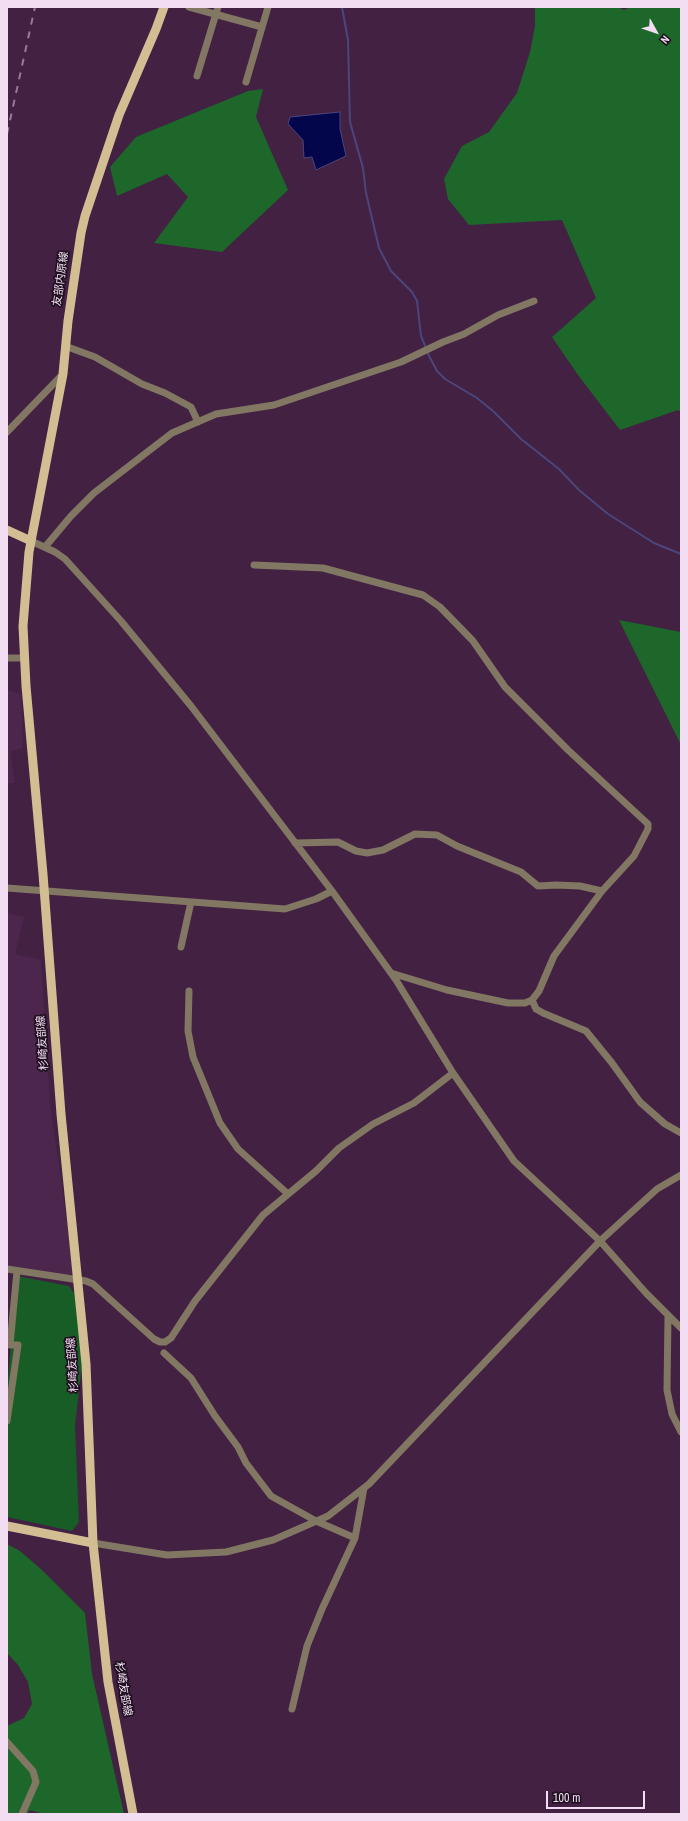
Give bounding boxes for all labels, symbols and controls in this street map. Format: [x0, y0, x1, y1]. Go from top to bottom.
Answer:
north arrow [636, 12, 676, 52]
text: N [658, 33, 673, 47]
street label: 友部内原線 [51, 251, 71, 307]
street label: 杉崎友部線 [34, 1015, 52, 1071]
street label: 杉崎友部線 [64, 1337, 82, 1393]
street label: 杉崎友部線 [112, 1661, 134, 1717]
scale bar [548, 1783, 647, 1809]
text: 100 m [553, 1790, 580, 1806]

